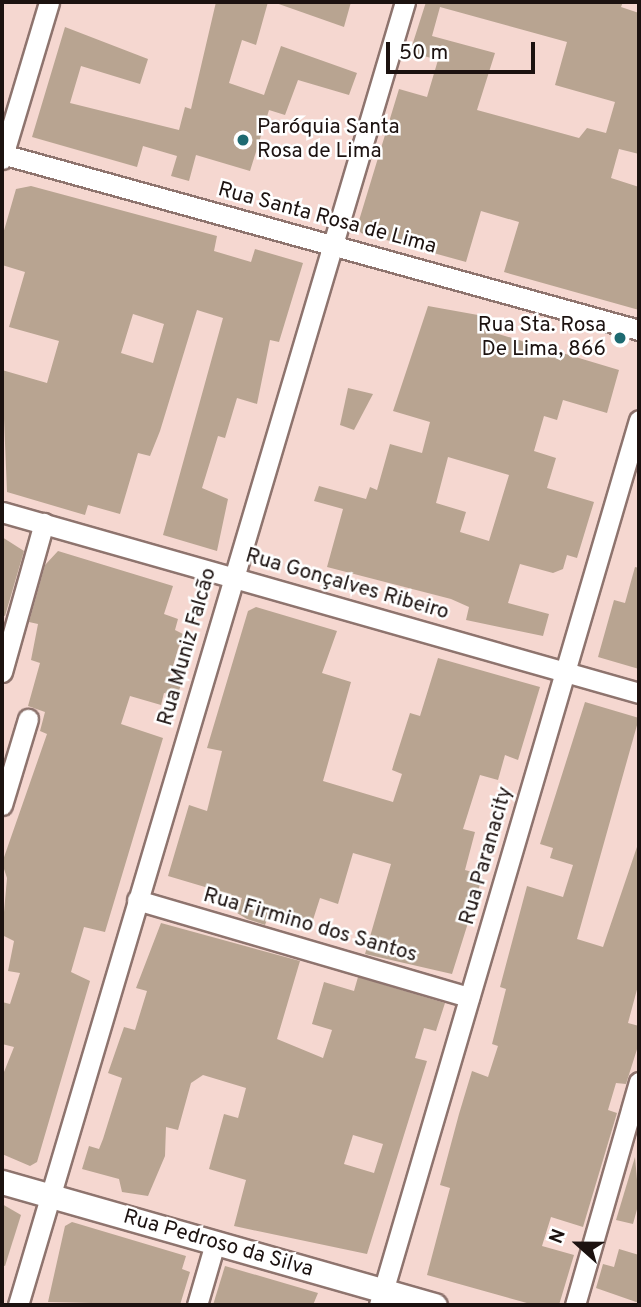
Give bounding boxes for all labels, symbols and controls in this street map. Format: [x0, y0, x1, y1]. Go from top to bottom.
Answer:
scale bar [389, 28, 538, 72]
text: 50 m [399, 40, 448, 67]
place label: Paróquia Santa Rosa de Lima [257, 115, 400, 165]
marker: Paróquia Santa Rosa de Lima [235, 132, 251, 148]
street label: Rua Santa Rosa de Lima [215, 178, 439, 260]
place label: Rua Sta. Rosa De Lima, 866 [478, 313, 606, 363]
marker: Rua Sta. Rosa De Lima, 866 [612, 330, 628, 346]
street label: Rua Gonçalves Ribeiro [242, 544, 452, 626]
street label: Rua Muniz Falcão [153, 565, 223, 729]
street label: Rua Paranacity [455, 784, 519, 928]
street label: Rua Firmino dos Santos [200, 883, 420, 969]
street label: Rua Pedroso da Silva [120, 1205, 316, 1283]
north arrow [543, 1209, 613, 1279]
text: N [545, 1226, 572, 1247]

